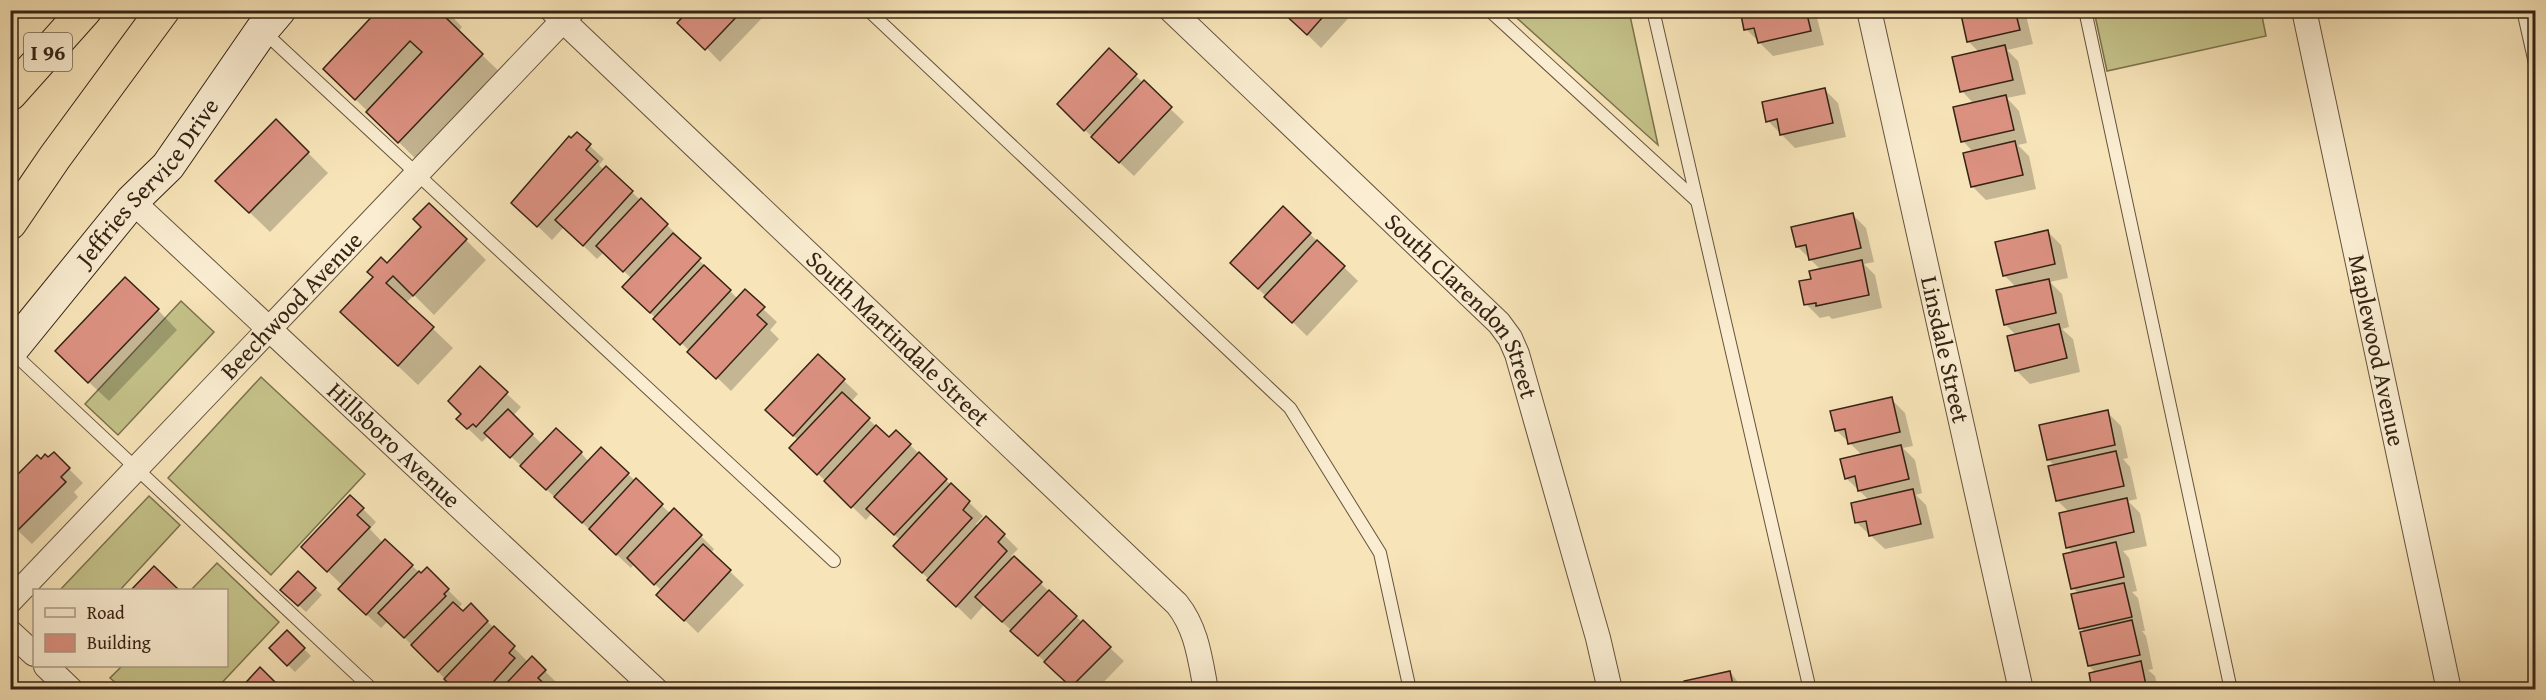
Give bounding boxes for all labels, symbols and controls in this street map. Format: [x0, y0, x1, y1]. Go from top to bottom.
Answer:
road number: I 96 [24, 33, 72, 71]
street label: Jeffries Service Drive [66, 91, 227, 276]
street label: South Clarendon Street [1377, 205, 1547, 403]
street label: Beechwood Avenue [212, 223, 370, 387]
street label: South Martindale Street [798, 242, 998, 435]
street label: Maplewood Avenue [2340, 251, 2415, 449]
street label: Linsdale Street [1912, 273, 1979, 427]
street label: Hillsboro Avenue [320, 374, 469, 516]
legend [33, 589, 228, 667]
text: Road [87, 599, 125, 626]
text: Building [87, 629, 151, 656]

